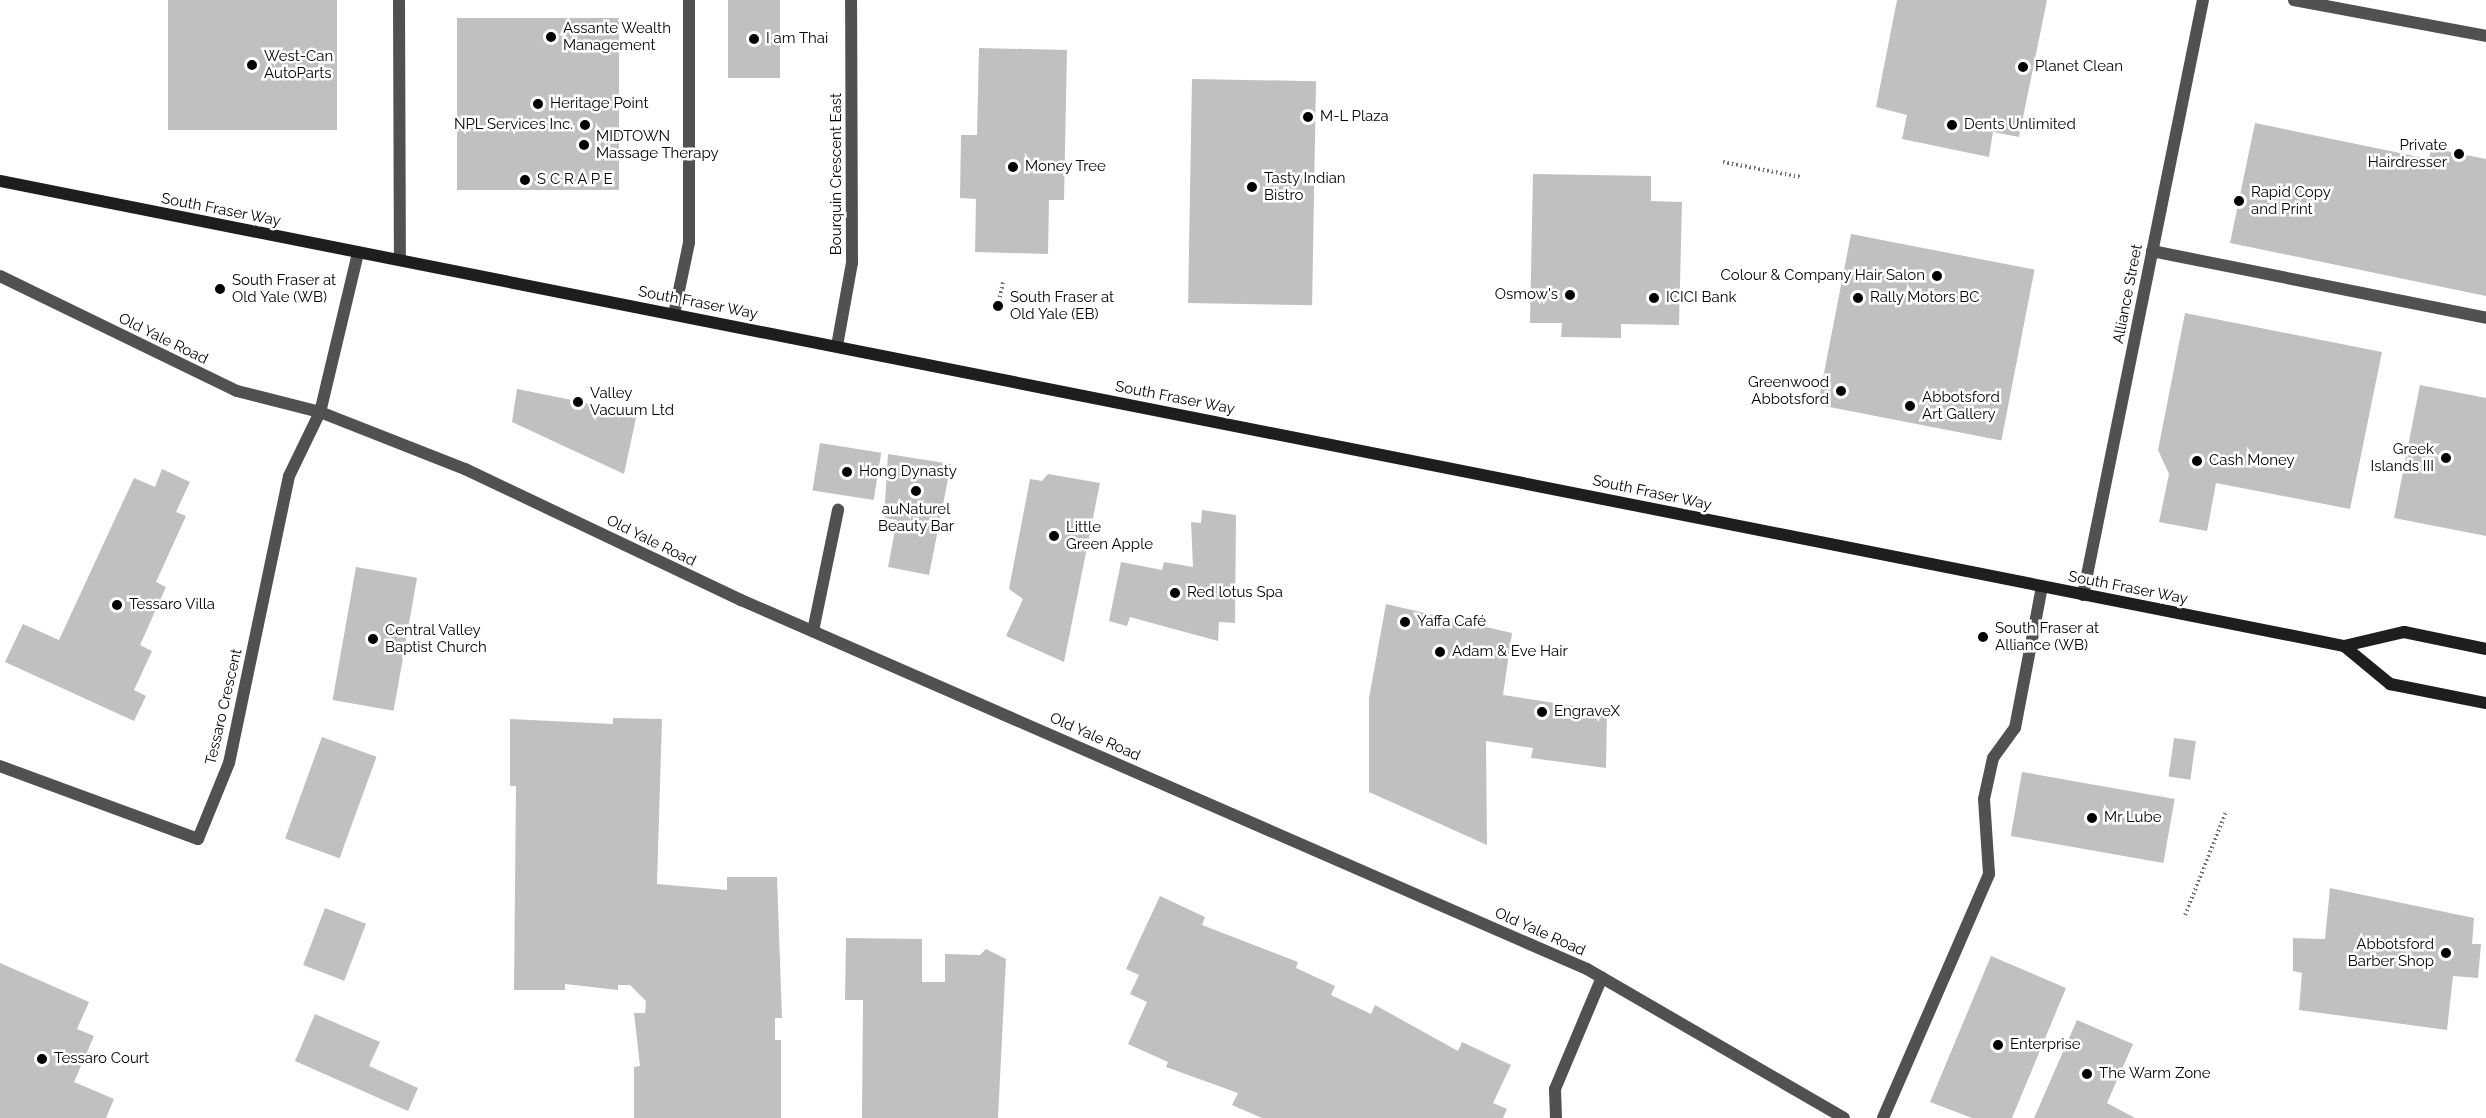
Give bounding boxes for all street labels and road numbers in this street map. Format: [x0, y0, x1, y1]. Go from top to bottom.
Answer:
street label: Bourquin Crescent East [828, 93, 846, 255]
street label: South Fraser Way [159, 189, 283, 231]
street label: Alliance Street [2110, 243, 2146, 345]
street label: South Fraser Way [636, 282, 760, 324]
street label: Old Yale Road [115, 309, 211, 369]
street label: South Fraser Way [1113, 377, 1237, 419]
street label: South Fraser Way [1590, 471, 1714, 515]
street label: Old Yale Road [603, 511, 699, 571]
street label: South Fraser Way [2066, 567, 2190, 609]
street label: Tessaro Crescent [202, 647, 246, 767]
street label: Old Yale Road [1047, 709, 1143, 765]
street label: Old Yale Road [1492, 904, 1588, 960]

